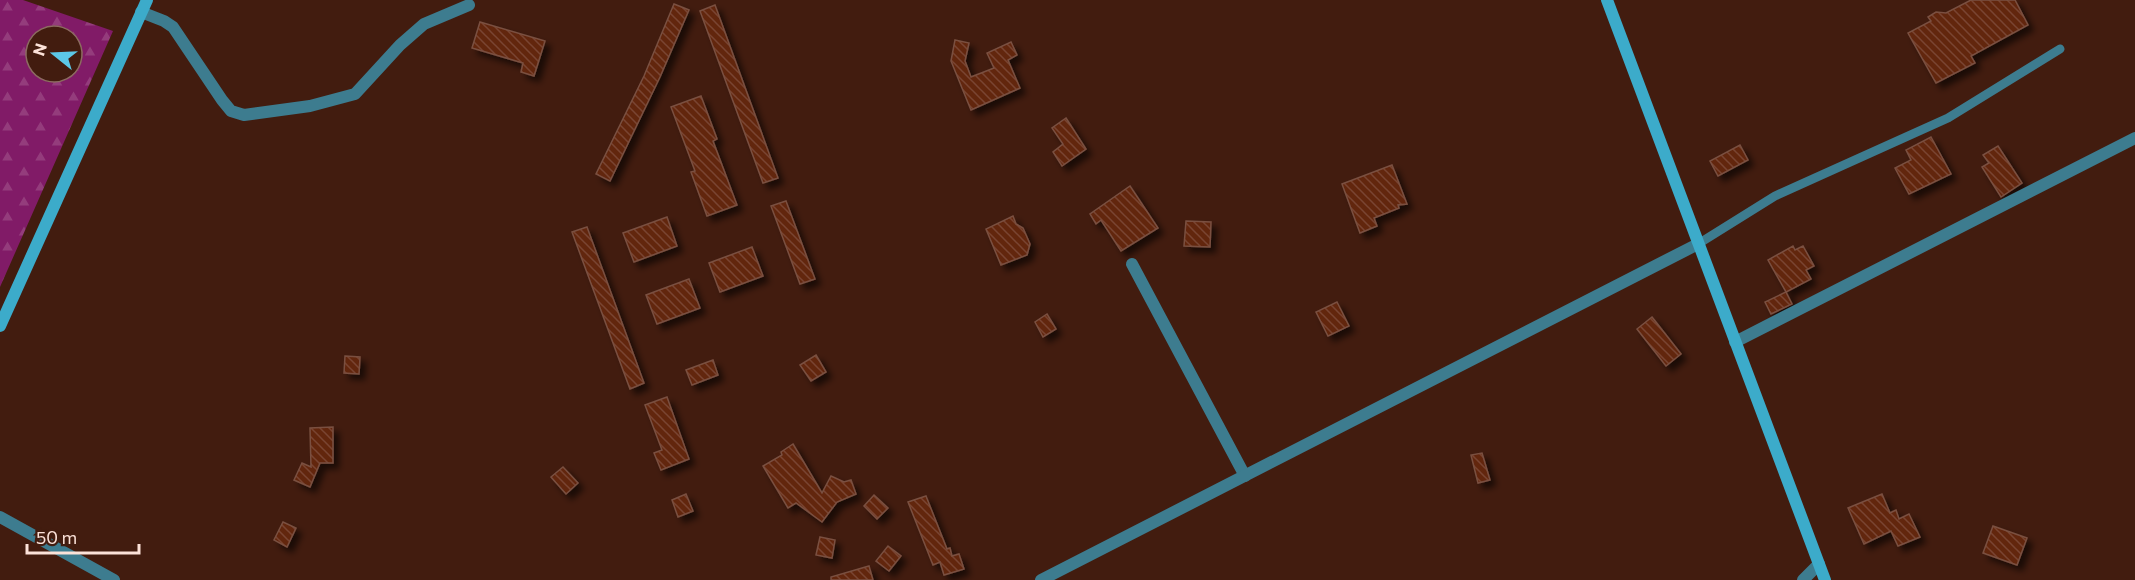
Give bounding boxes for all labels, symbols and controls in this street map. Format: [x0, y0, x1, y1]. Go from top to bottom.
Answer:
north arrow [24, 24, 84, 84]
text: N [28, 41, 50, 58]
scale bar [27, 517, 140, 555]
text: 50 m [36, 526, 77, 548]

